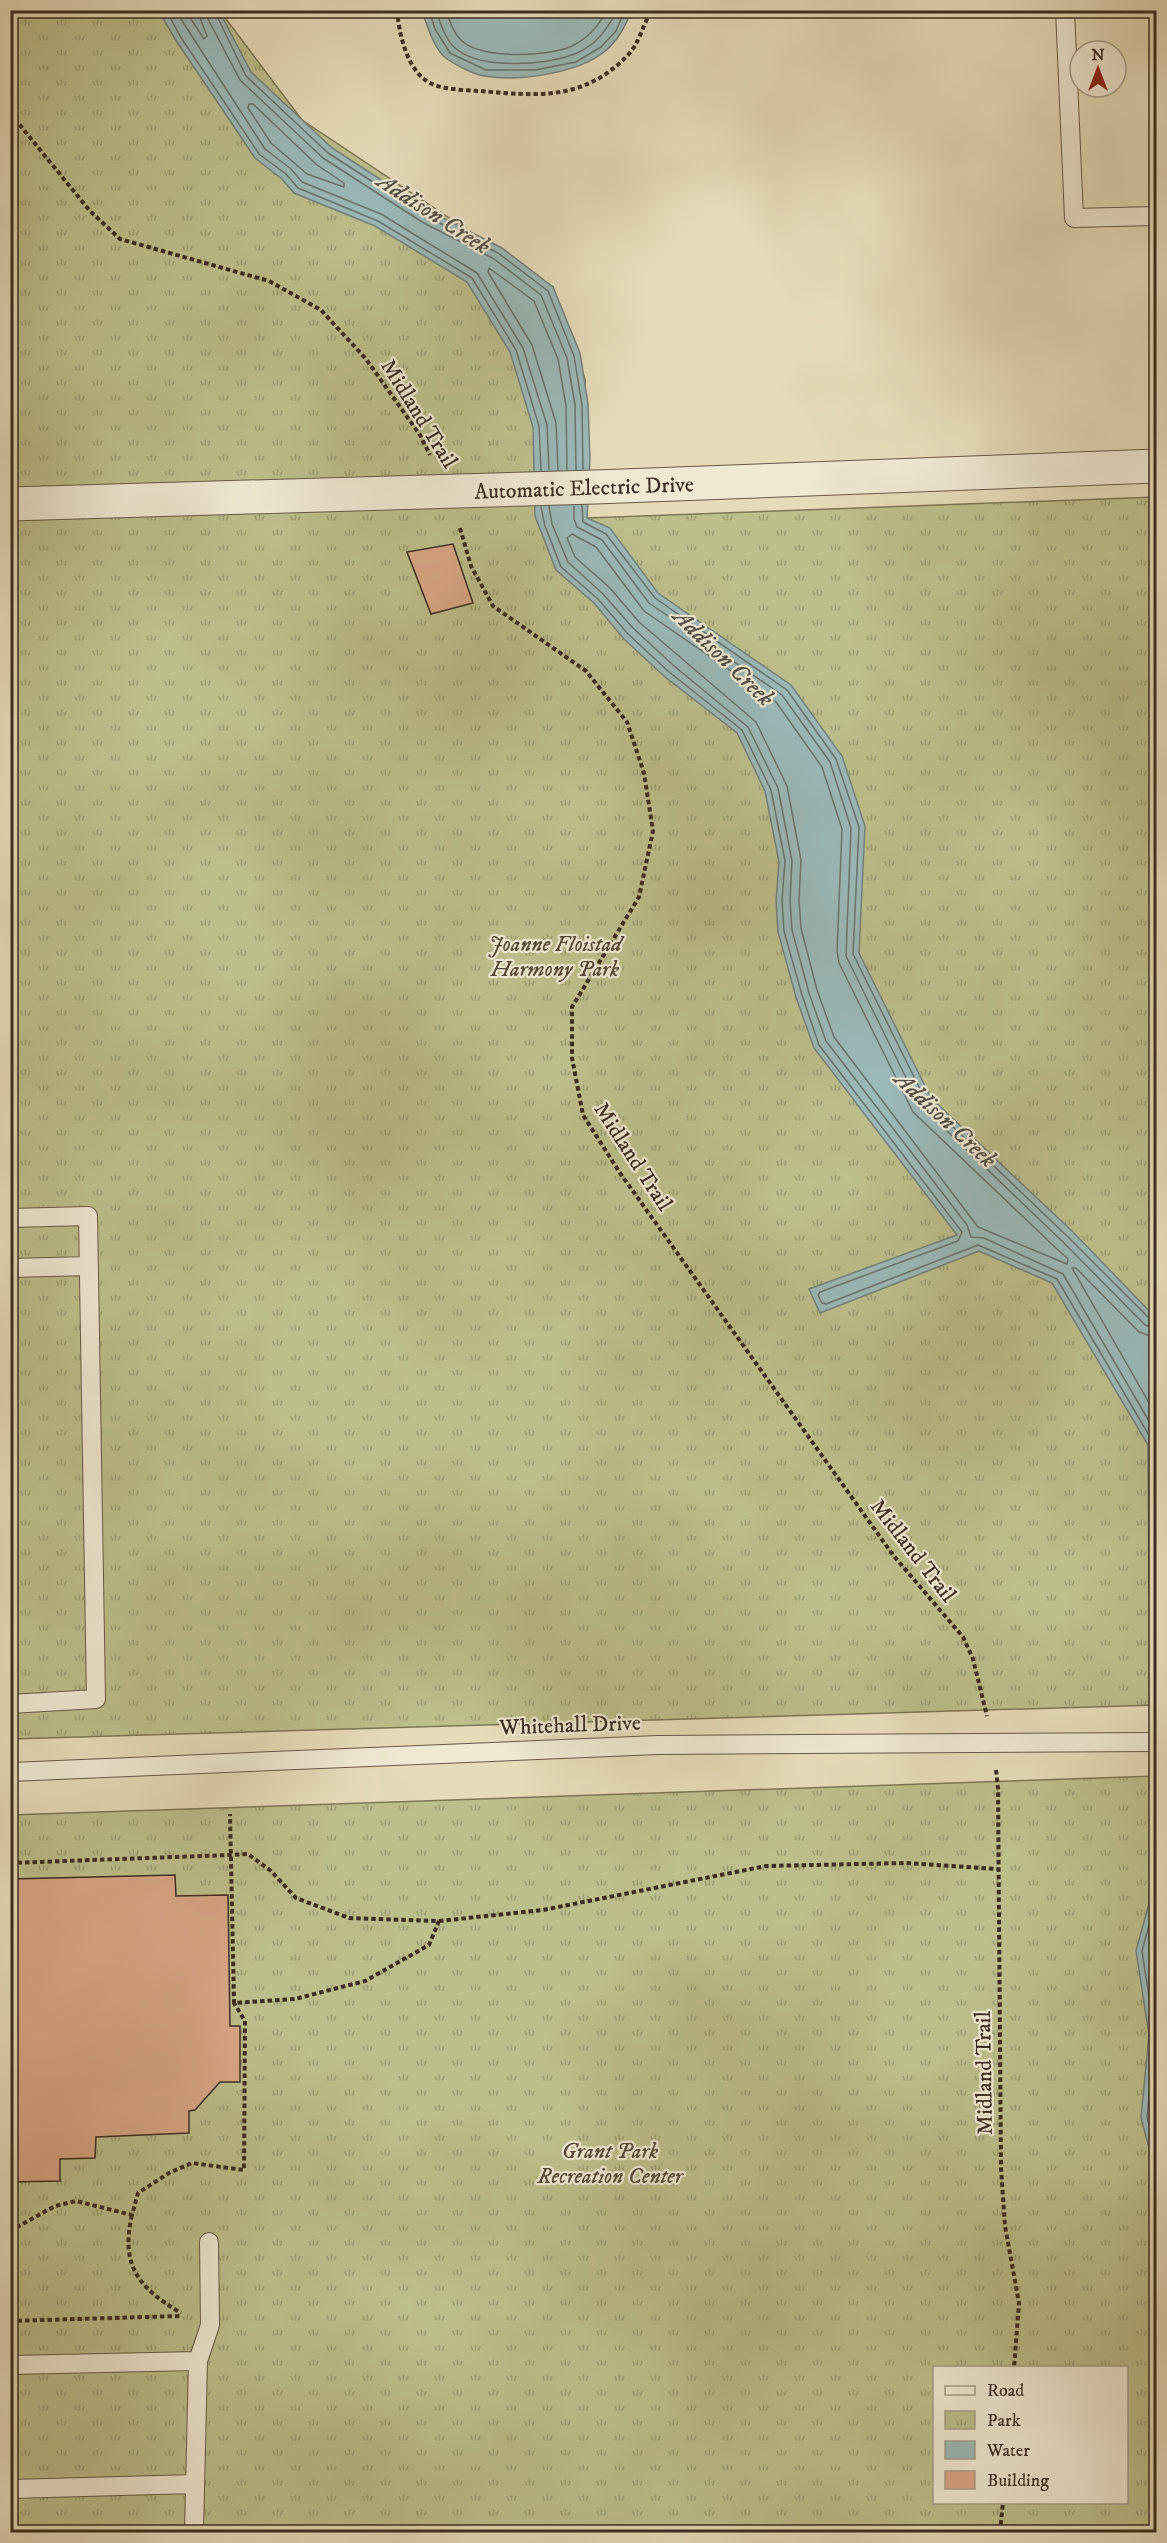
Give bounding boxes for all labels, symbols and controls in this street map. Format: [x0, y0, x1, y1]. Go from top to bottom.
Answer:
north arrow [1068, 39, 1128, 99]
text: N [1091, 45, 1105, 65]
water label: Addison Creek [369, 165, 496, 261]
street label: Midland Trail [374, 354, 463, 474]
street label: Automatic Electric Drive [474, 471, 694, 506]
water label: Addison Creek [664, 600, 780, 713]
park label: Joanne Floistad Harmony Park [488, 931, 625, 983]
water label: Addison Creek [886, 1063, 1003, 1175]
street label: Midland Trail [588, 1097, 678, 1217]
street label: Midland Trail [864, 1494, 962, 1608]
street label: Whitehall Drive [498, 1710, 641, 1742]
street label: Midland Trail [970, 2010, 999, 2135]
park label: Grant Park Recreation Center [536, 2138, 685, 2190]
legend [933, 2366, 1128, 2504]
text: Road [987, 2380, 1024, 2402]
text: Park [987, 2410, 1021, 2432]
text: Water [986, 2440, 1030, 2462]
text: Building [987, 2470, 1049, 2492]

